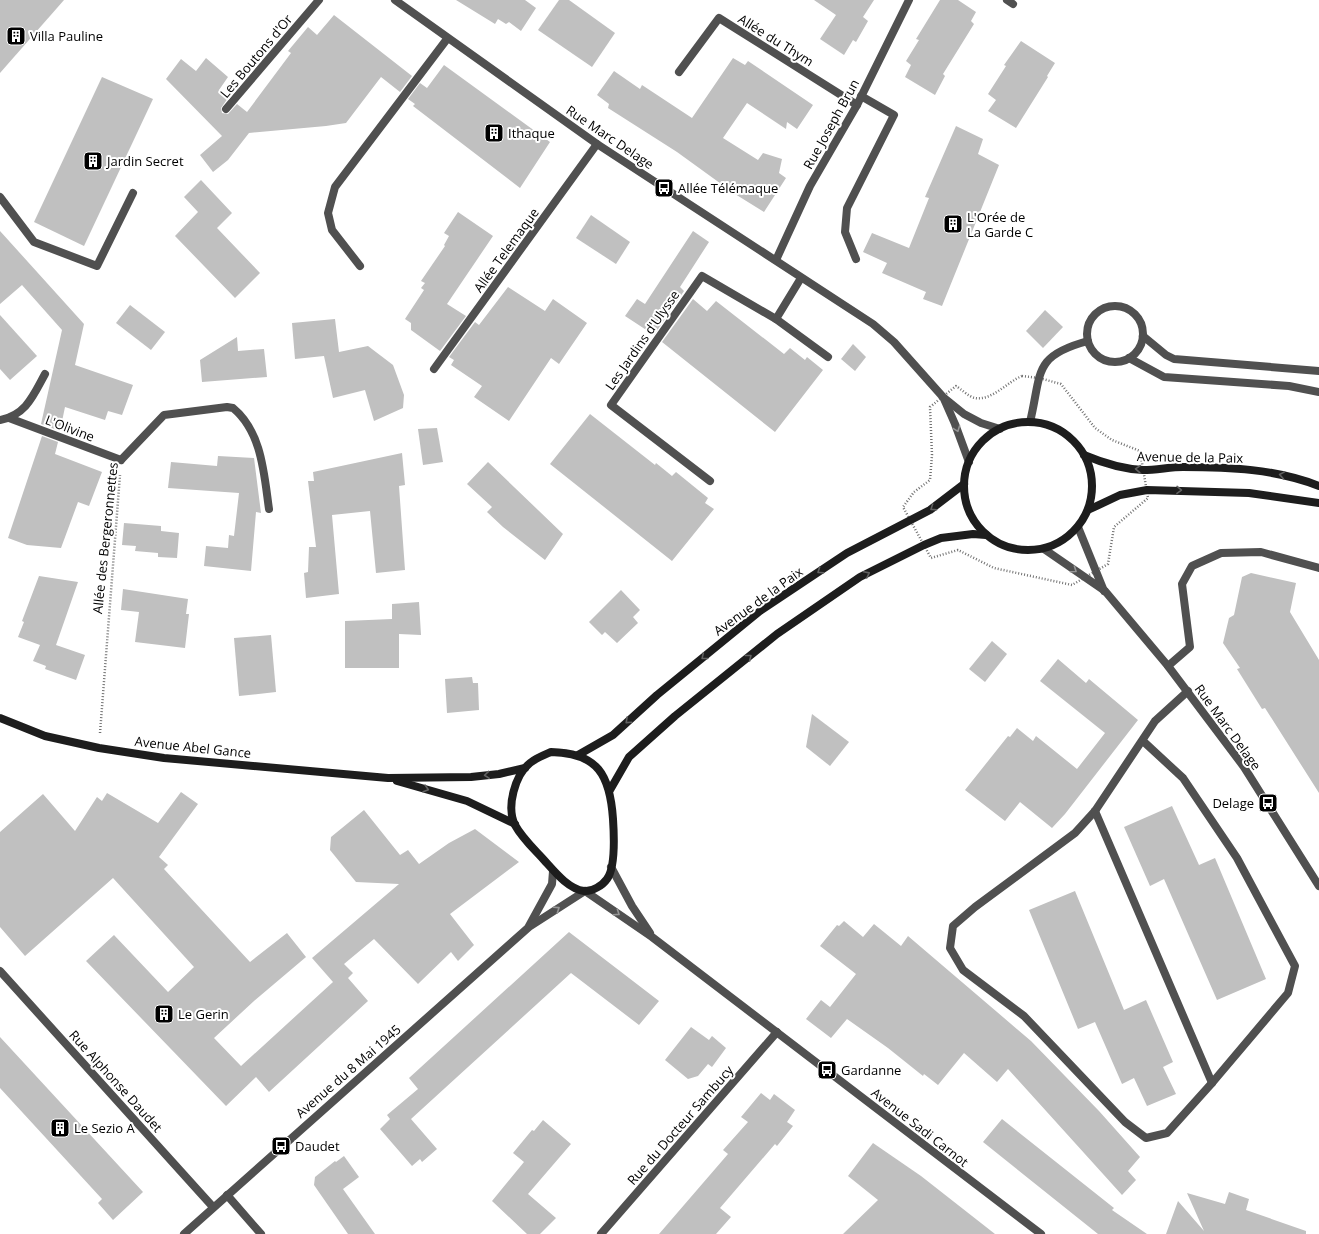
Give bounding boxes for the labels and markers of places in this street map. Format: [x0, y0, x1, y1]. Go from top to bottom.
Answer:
building icon: Villa Pauline [5, 25, 27, 47]
place label: Villa Pauline [30, 27, 103, 45]
building icon: Ithaque [483, 122, 505, 144]
place label: Ithaque [508, 124, 555, 142]
building icon: Jardin Secret [82, 150, 104, 172]
place label: Jardin Secret [105, 152, 184, 170]
bus stop icon: Allée Télémaque [653, 177, 675, 199]
place label: Allée Télémaque [678, 179, 778, 197]
place label: L'Orée de La Garde C [967, 208, 1033, 241]
building icon: L'Orée de La Garde C [942, 213, 964, 235]
bus stop icon: Delage [1257, 792, 1279, 814]
place label: Delage [1212, 794, 1254, 812]
building icon: Le Gerin [153, 1003, 175, 1025]
place label: Le Gerin [178, 1005, 229, 1023]
bus stop icon: Gardanne [816, 1059, 838, 1081]
place label: Gardanne [841, 1061, 901, 1079]
building icon: Le Sezio A [49, 1117, 71, 1139]
place label: Le Sezio A [74, 1119, 135, 1137]
bus stop icon: Daudet [270, 1135, 292, 1157]
place label: Daudet [295, 1137, 340, 1155]

